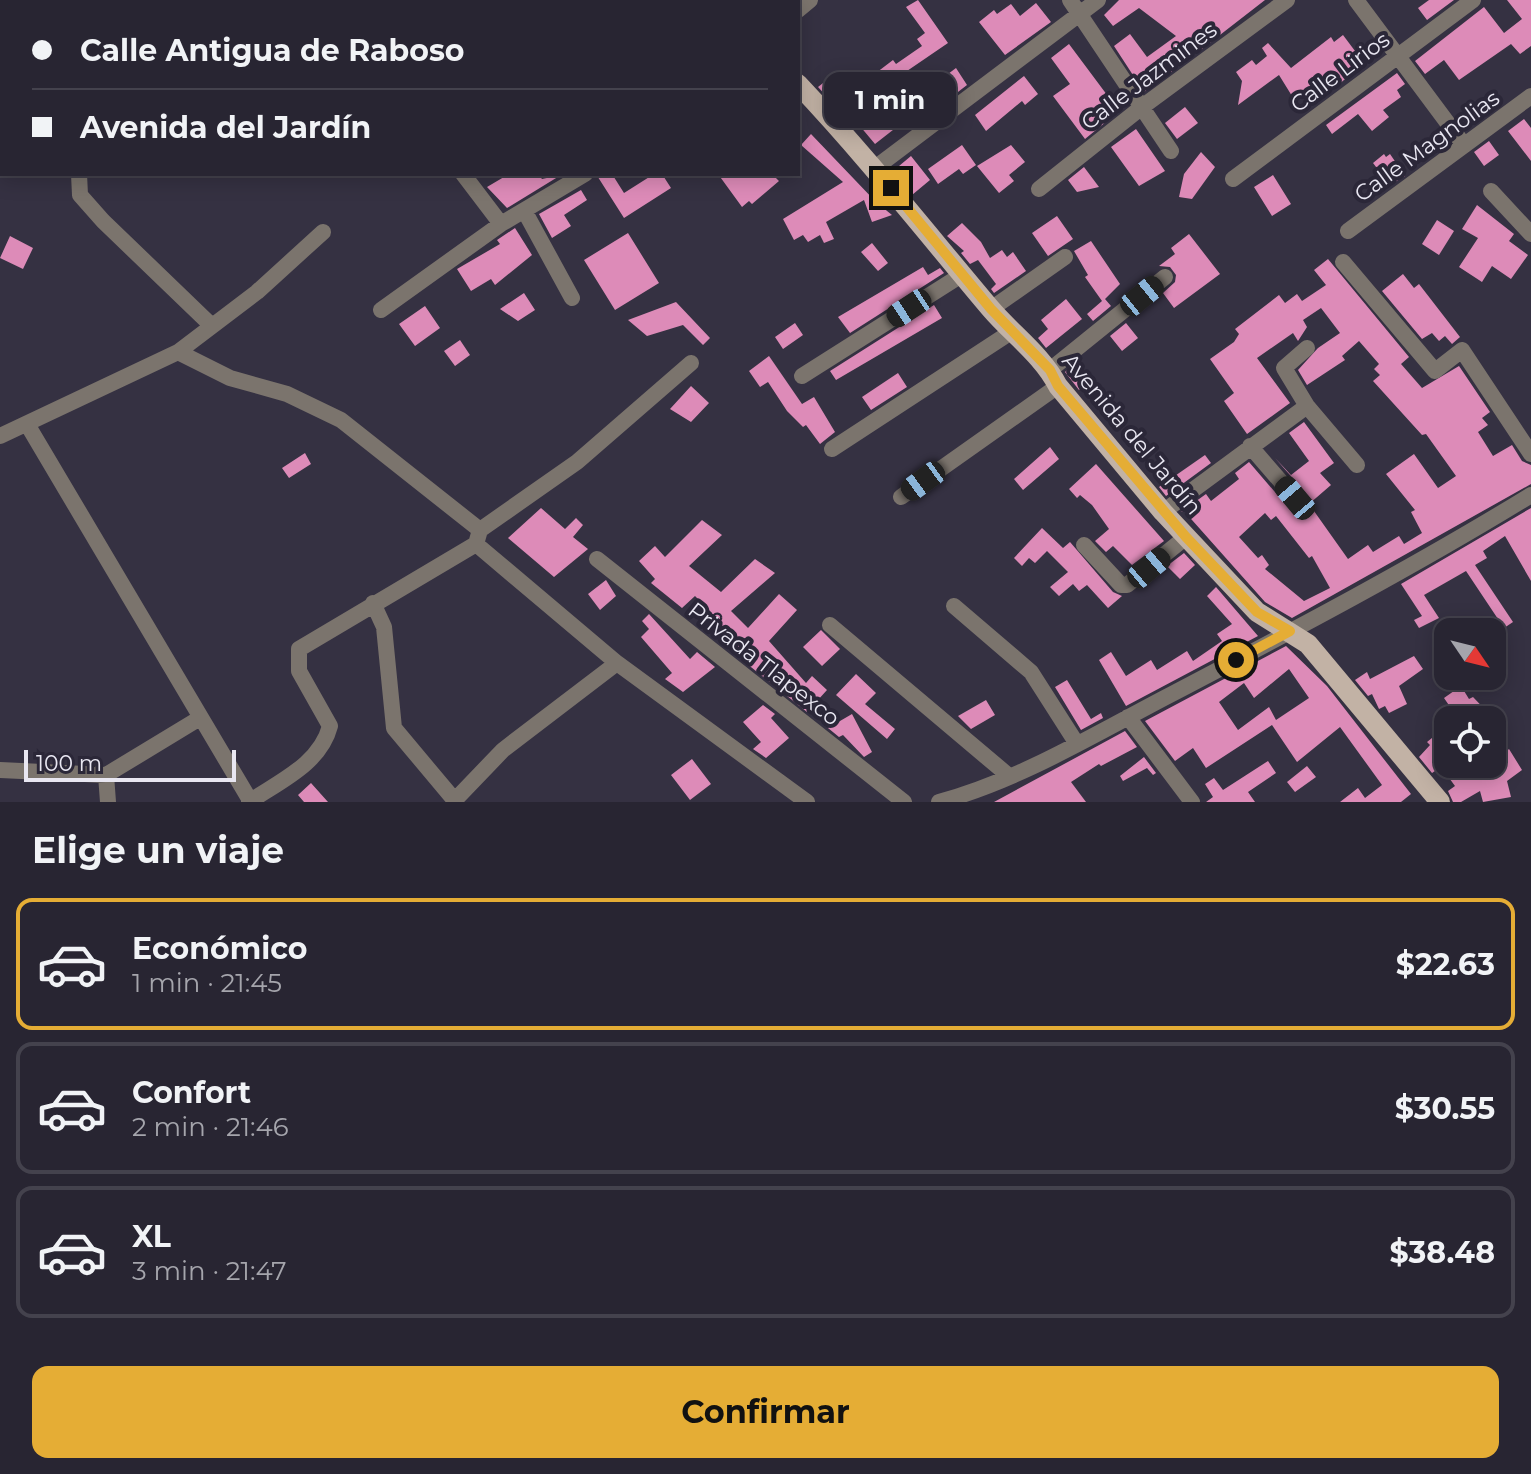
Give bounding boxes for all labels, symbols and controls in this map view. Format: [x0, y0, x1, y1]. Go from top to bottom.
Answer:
street label: Calle Jazmines [1076, 16, 1222, 136]
street label: Calle Lirios [1285, 26, 1395, 118]
text: Calle Antigua de Raboso [80, 32, 465, 69]
callout: 1 min [825, 72, 957, 128]
text: 1 min [855, 84, 925, 116]
street label: Calle Magnolias [1349, 84, 1505, 208]
text: Avenida del Jardín [80, 109, 371, 146]
route end [873, 170, 909, 206]
car [1116, 272, 1168, 320]
car [882, 285, 936, 331]
street label: Avenida del Jardín [1057, 348, 1207, 520]
car [897, 457, 949, 505]
car [1270, 472, 1320, 524]
car [1123, 543, 1175, 593]
street label: Privada Tlapexco [683, 596, 845, 732]
north arrow [1434, 618, 1506, 690]
map controls [1434, 618, 1506, 778]
route start [1218, 642, 1254, 678]
button: locate [1434, 706, 1506, 778]
scale bar [24, 746, 236, 782]
text: 100 m [36, 750, 102, 777]
text: Elige un viaje [32, 828, 284, 872]
icon: car [36, 928, 108, 1000]
text: Económico [132, 930, 307, 967]
text: $22.63 [1396, 946, 1495, 983]
text: 1 min · 21:45 [132, 967, 282, 999]
icon: car [36, 1072, 108, 1144]
text: Confort [132, 1074, 251, 1111]
text: $30.55 [1395, 1090, 1495, 1127]
text: 2 min · 21:46 [132, 1111, 289, 1143]
icon: car [36, 1216, 108, 1288]
text: XL [132, 1218, 171, 1255]
text: $38.48 [1389, 1234, 1495, 1271]
text: 3 min · 21:47 [132, 1255, 287, 1287]
button: Confirmar [32, 1366, 1499, 1458]

